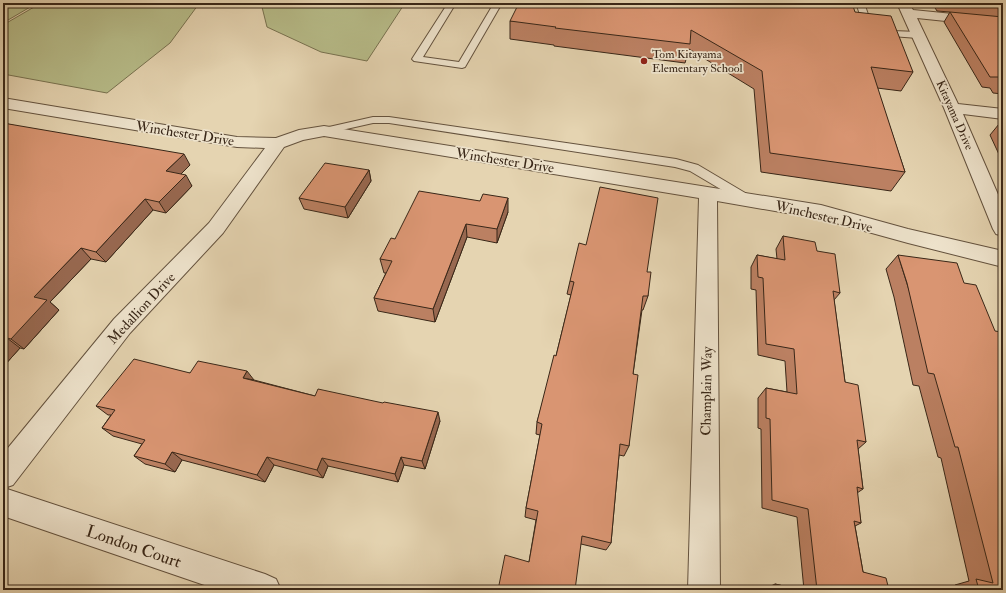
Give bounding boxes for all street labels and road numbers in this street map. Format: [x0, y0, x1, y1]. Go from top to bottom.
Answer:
street label: Kitayama Drive [933, 78, 977, 152]
street label: Winchester Drive [134, 117, 235, 150]
street label: Winchester Drive [454, 144, 555, 177]
street label: Winchester Drive [773, 197, 874, 236]
street label: Medallion Drive [104, 269, 179, 348]
street label: Champlain Way [697, 345, 717, 436]
street label: London Court [83, 520, 185, 573]

